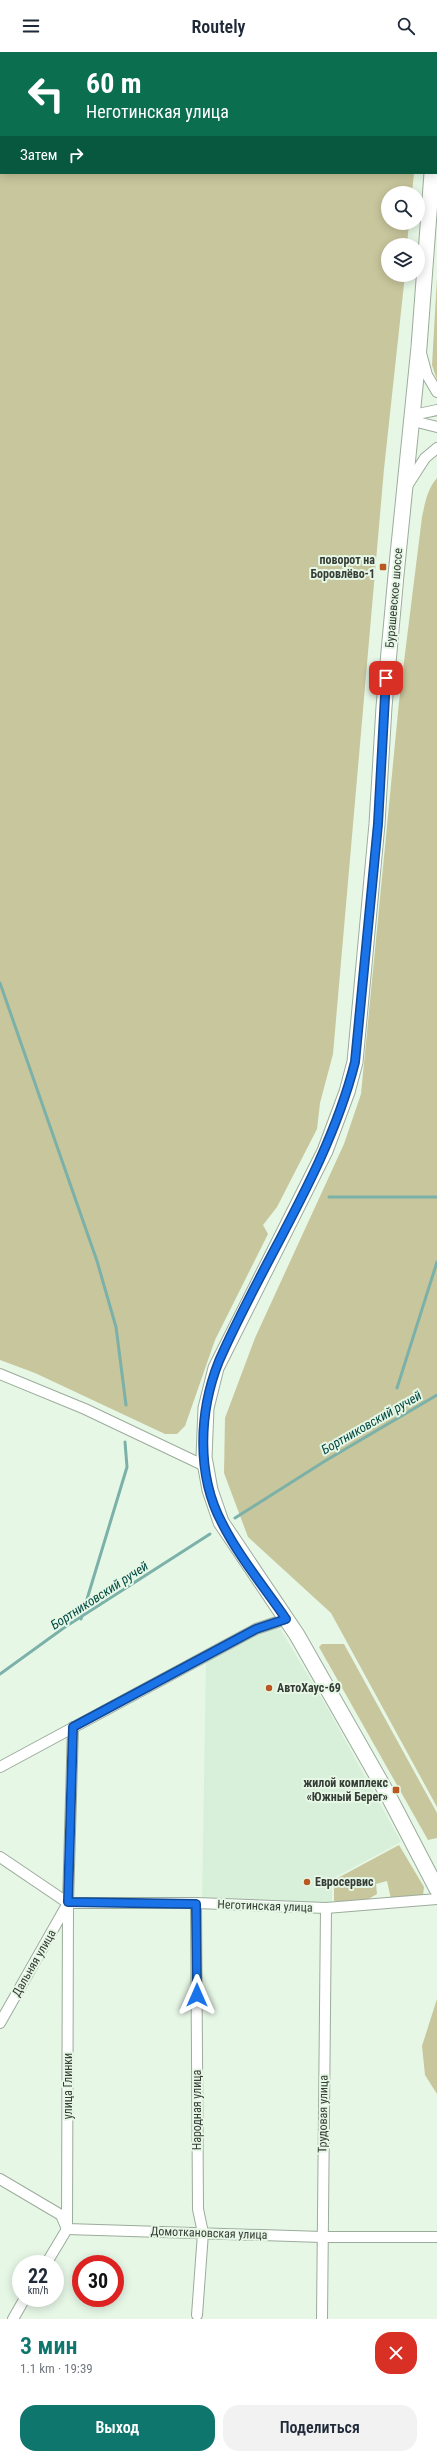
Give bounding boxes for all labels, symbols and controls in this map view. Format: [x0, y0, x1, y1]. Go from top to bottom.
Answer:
icon: menu [20, 15, 42, 37]
icon: search [395, 15, 417, 37]
text: Routely [191, 16, 246, 37]
text: 60 m [86, 67, 142, 100]
icon: left [20, 68, 72, 120]
text: Неготинская улица [86, 101, 229, 122]
icon: right [65, 144, 87, 166]
text: Затем [20, 146, 57, 164]
map controls [381, 186, 425, 282]
button: search [381, 186, 425, 230]
button: layers [381, 238, 425, 282]
street label: Бурашевское шоссе [383, 547, 405, 648]
place label: поворот на Боровлёво-1 [311, 553, 375, 581]
marker: поворот на Боровлёво-1 [378, 562, 388, 572]
pin [369, 661, 403, 695]
icon: arrive [375, 667, 397, 689]
water label: Бортниковский ручей [318, 1387, 425, 1457]
water label: Бортниковский ручей [48, 1558, 151, 1633]
place label: АвтоХаус-69 [277, 1681, 341, 1695]
marker: АвтоХаус-69 [264, 1683, 274, 1693]
place label: жилой комплекс «Южный Берег» [303, 1776, 388, 1804]
marker: жилой комплекс «Южный Берег» [391, 1785, 401, 1795]
place label: Евросервис [315, 1875, 374, 1889]
marker: Евросервис [302, 1877, 312, 1887]
street label: Неготинская улица [217, 1897, 313, 1915]
street label: Дальняя улица [9, 1927, 59, 1999]
position arrow [176, 1974, 218, 2016]
street label: улица Глинки [61, 2053, 75, 2119]
street label: Народная улица [190, 2069, 204, 2150]
street label: Трудовая улица [315, 2075, 331, 2153]
street label: Домоткановская улица [150, 2224, 268, 2242]
speed limit sign: 30 [72, 2255, 124, 2307]
text: 22 [28, 2264, 48, 2288]
text: km/h [28, 2285, 48, 2296]
text: 3 мин [20, 2332, 78, 2360]
button: close [375, 2332, 417, 2374]
text: 1.1 km · 19:39 [20, 2361, 93, 2376]
button: Выход [20, 2405, 215, 2451]
button: Поделиться [223, 2405, 417, 2451]

